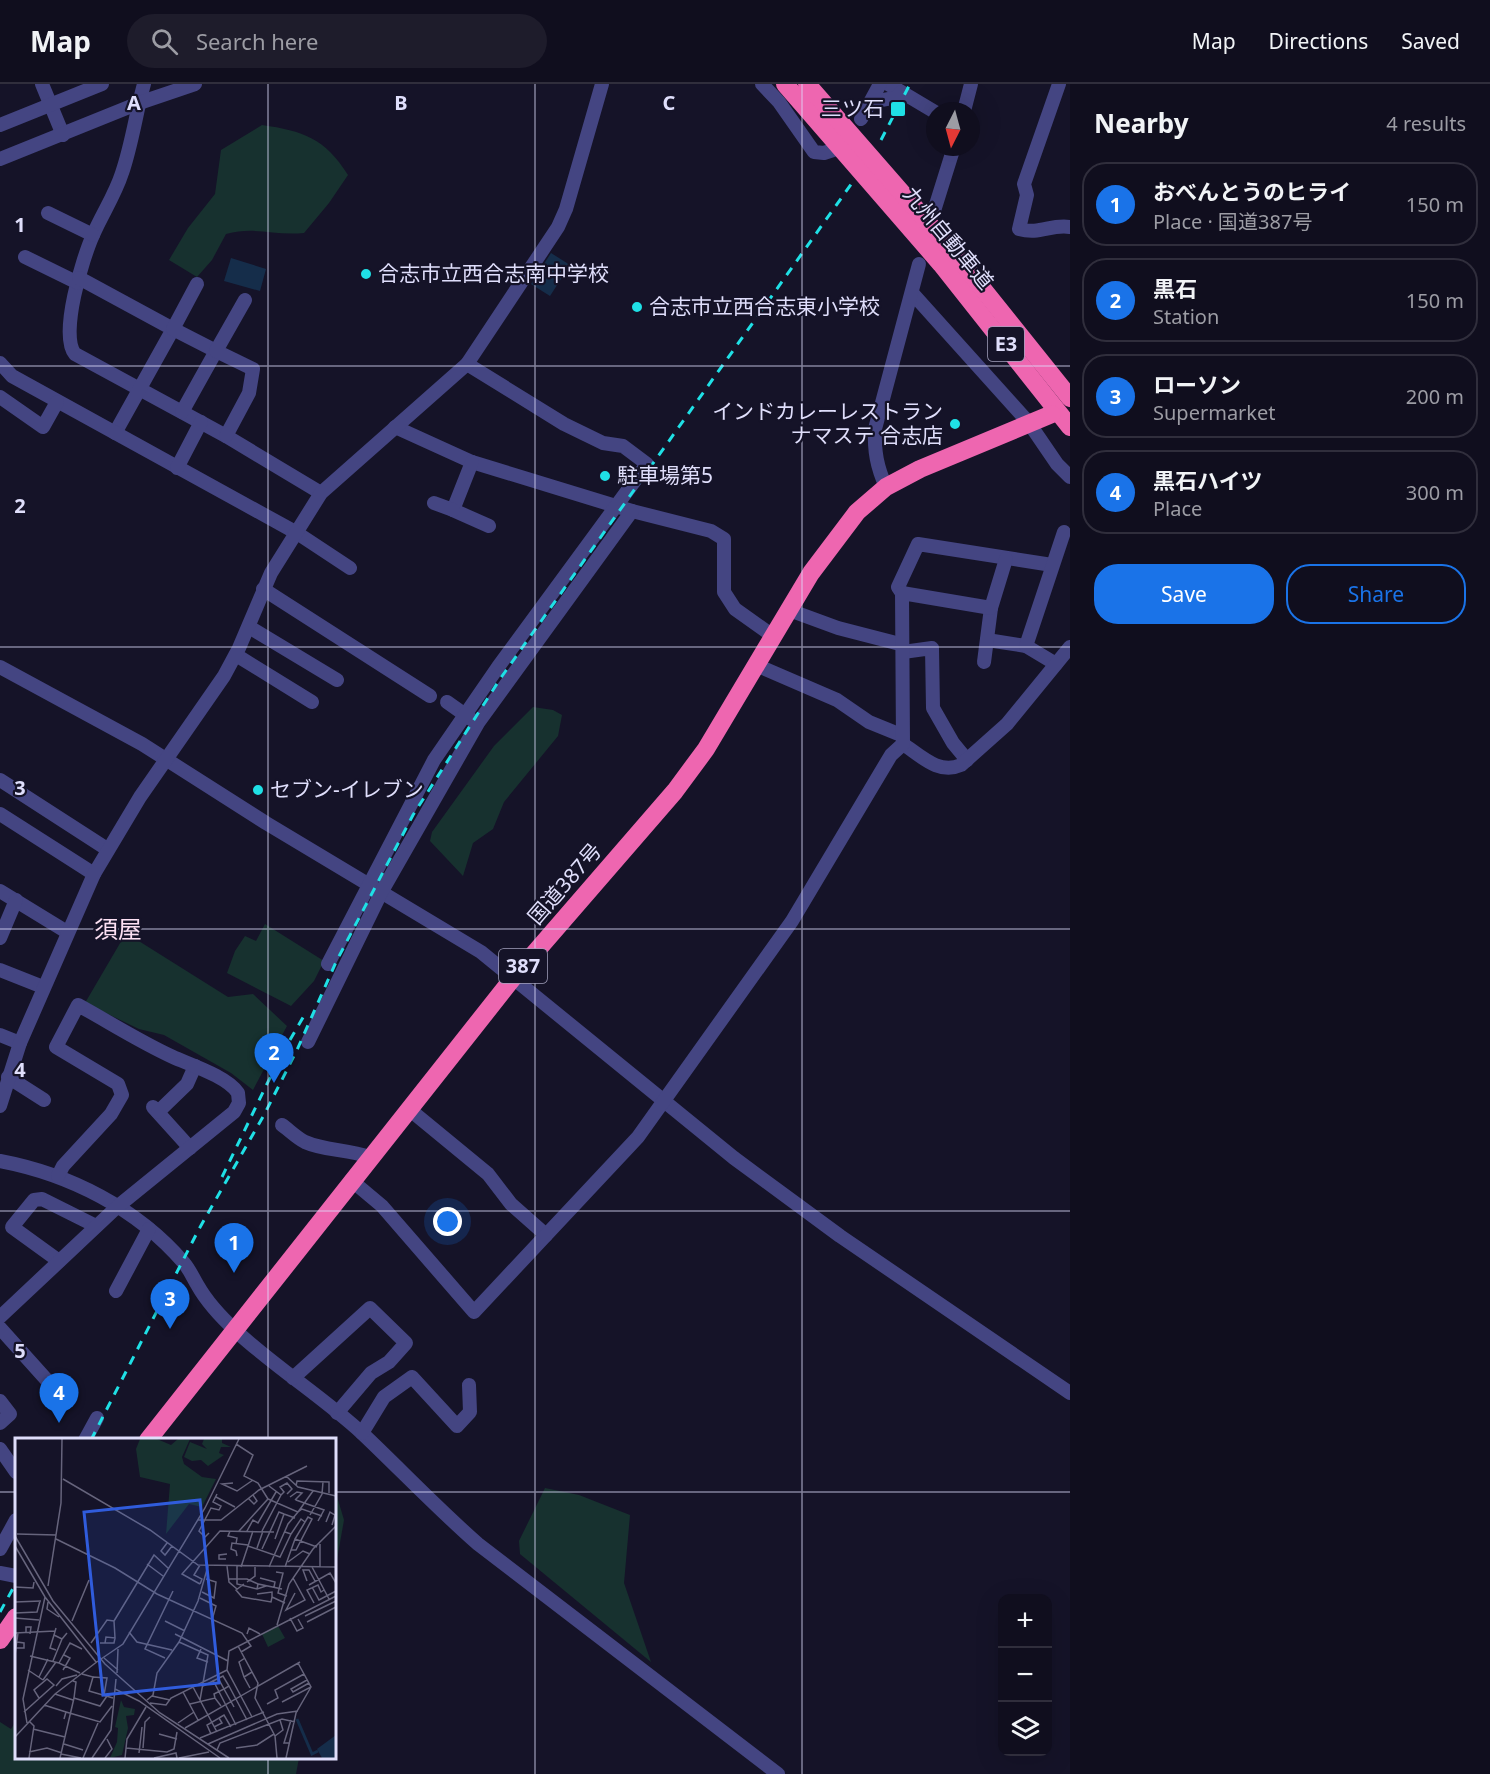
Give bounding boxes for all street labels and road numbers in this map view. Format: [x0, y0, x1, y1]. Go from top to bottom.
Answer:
street label: 九州自動車道 [898, 180, 1000, 295]
road number: E3 [988, 327, 1024, 361]
street label: 国道387号 [521, 837, 607, 930]
road number: 387 [499, 949, 547, 983]

